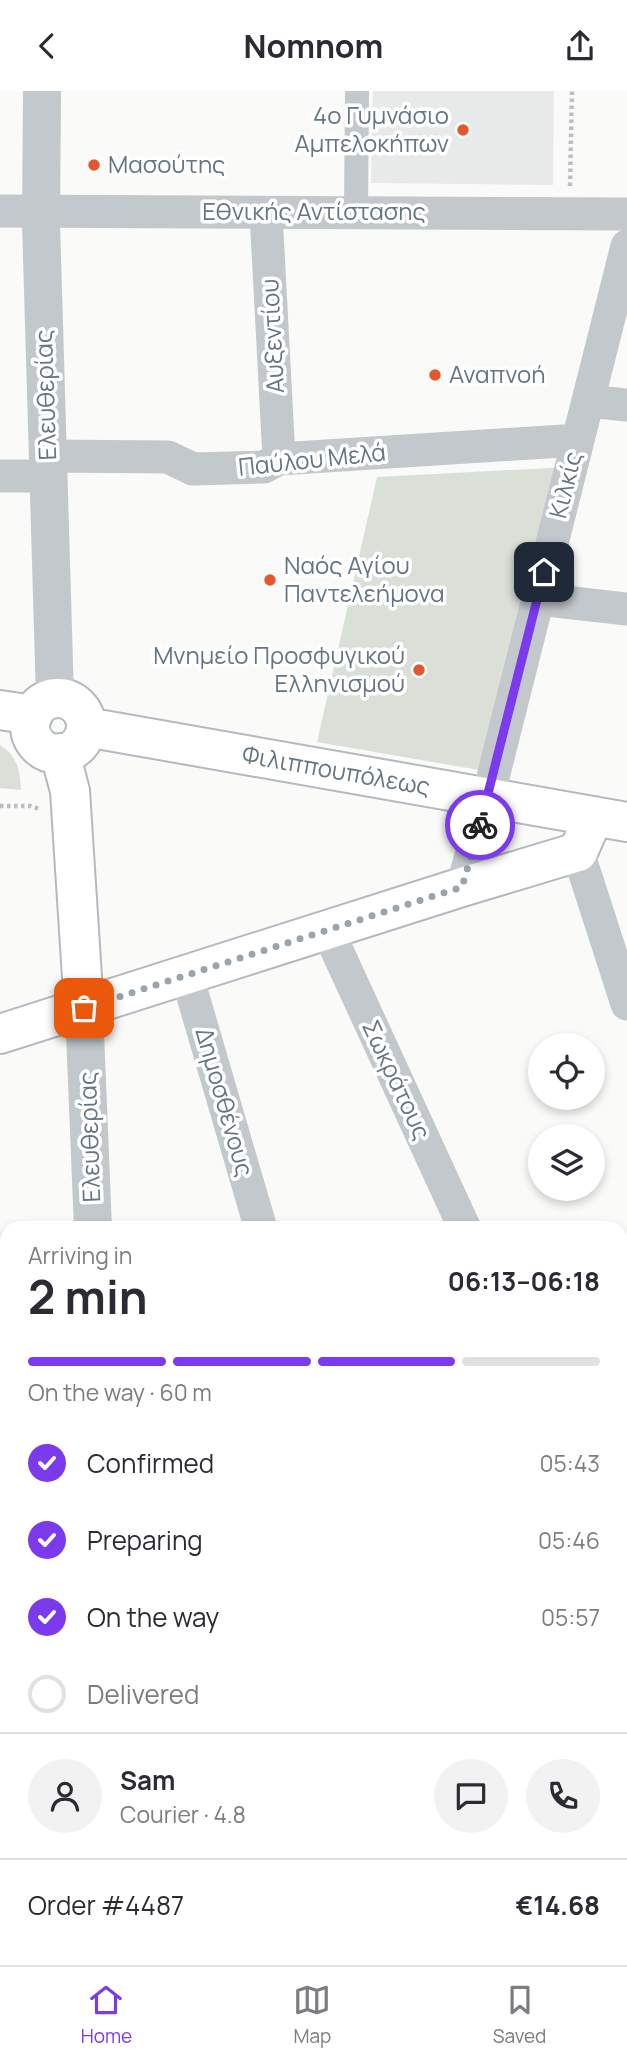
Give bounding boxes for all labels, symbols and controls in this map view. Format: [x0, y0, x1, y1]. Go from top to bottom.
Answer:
text: Nomnom [244, 24, 383, 68]
icon: back [28, 27, 66, 65]
icon: share [561, 27, 599, 65]
place label: 4ο Γυμνάσιο Αμπελοκήπων [295, 98, 449, 159]
marker: 4ο Γυμνάσιο Αμπελοκήπων [455, 122, 471, 138]
place label: Μασούτης [108, 147, 225, 180]
marker: Μασούτης [86, 157, 102, 173]
street label: Εθνικής Αντίστασης [202, 194, 426, 227]
street label: Αυξεντίου [252, 278, 291, 394]
street label: Ελευθερίας [26, 329, 63, 461]
place label: Αναπνοή [449, 357, 545, 390]
marker: Αναπνοή [427, 367, 443, 383]
street label: Παύλου Μελά [237, 434, 387, 483]
street label: Κιλκίς [540, 448, 589, 521]
pin [514, 542, 574, 602]
place label: Ναός Αγίου Παντελεήμονα [284, 548, 445, 609]
icon: home [525, 553, 563, 591]
marker: Ναός Αγίου Παντελεήμονα [262, 572, 278, 588]
place label: Μνημείο Προσφυγικού Ελληνισμού [153, 638, 405, 699]
marker: Μνημείο Προσφυγικού Ελληνισμού [411, 662, 427, 678]
street label: Φιλιππουπόλεως [240, 737, 433, 802]
courier [445, 790, 515, 860]
icon: bike [461, 806, 499, 844]
pin [54, 978, 114, 1038]
icon: bag [65, 989, 103, 1027]
street label: Σωκράτους [355, 1014, 439, 1145]
street label: Δημοσθένους [188, 1023, 262, 1180]
map controls [528, 1033, 605, 1201]
button: locate [528, 1033, 605, 1110]
street label: Ελευθερίας [70, 1071, 107, 1203]
button: layers [528, 1124, 605, 1201]
text: Arriving in [28, 1239, 133, 1271]
text: 06:13–06:18 [448, 1263, 600, 1299]
text: 2 min [28, 1265, 148, 1328]
text: On the way · 60 m [28, 1376, 212, 1408]
icon: check [28, 1444, 66, 1482]
text: Confirmed [87, 1445, 214, 1481]
text: 05:43 [540, 1447, 600, 1479]
icon: check [28, 1521, 66, 1559]
text: Preparing [87, 1522, 203, 1558]
text: 05:46 [538, 1524, 600, 1556]
icon: check [28, 1598, 66, 1636]
text: On the way [87, 1599, 219, 1635]
text: 05:57 [541, 1601, 600, 1633]
text: Delivered [87, 1676, 199, 1712]
button: person [28, 1759, 102, 1833]
button: chat [434, 1759, 508, 1833]
button: phone [526, 1759, 600, 1833]
text: Sam [120, 1762, 175, 1798]
text: Courier · 4.8 [120, 1798, 246, 1830]
text: Order #4487 [28, 1887, 184, 1923]
text: €14.68 [516, 1887, 600, 1923]
tab: Home [81, 1981, 132, 2049]
tab: Map [293, 1981, 331, 2049]
tab: Saved [493, 1981, 546, 2049]

